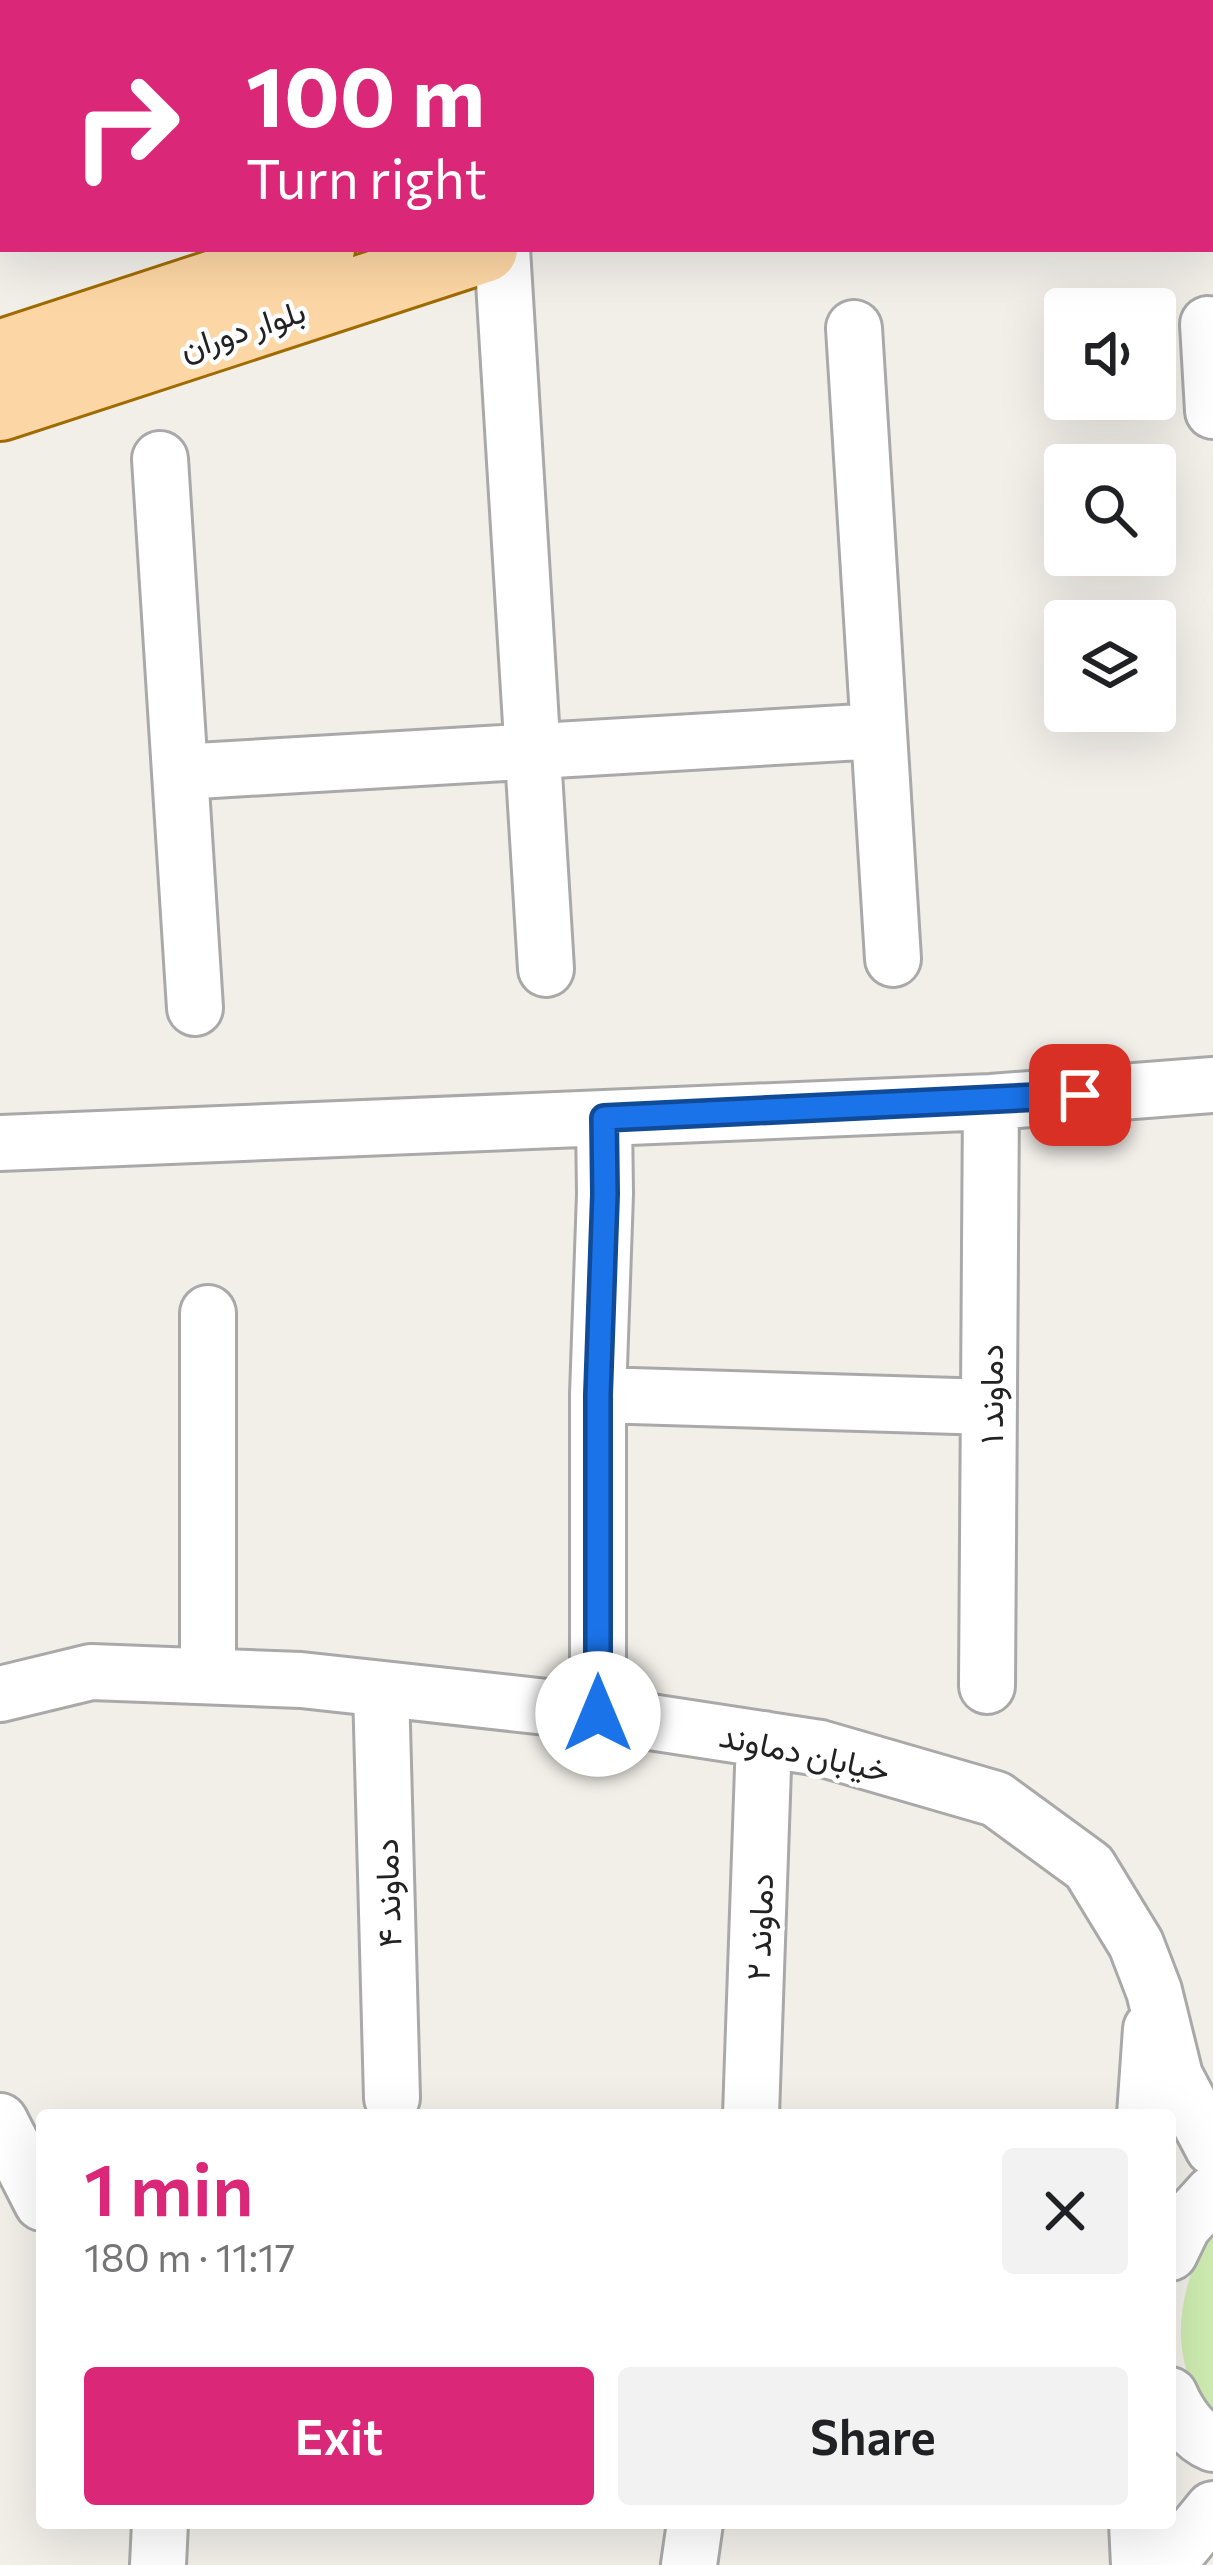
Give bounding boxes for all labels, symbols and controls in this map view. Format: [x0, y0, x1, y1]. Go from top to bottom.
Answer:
text: 100 m [246, 42, 485, 144]
icon: right [48, 48, 204, 204]
text: Turn right [246, 144, 487, 210]
street label: بلوار دوران [174, 288, 311, 369]
map controls [1044, 288, 1176, 732]
button: sound [1044, 288, 1176, 420]
button: search [1044, 444, 1176, 576]
button: layers [1044, 600, 1176, 732]
pin [1029, 1044, 1131, 1146]
icon: arrive [1047, 1062, 1113, 1128]
street label: دماوند ۱ [969, 1344, 1012, 1444]
position arrow [535, 1651, 661, 1777]
street label: خیابان دماوند [716, 1713, 894, 1791]
street label: دماوند ۴ [364, 1838, 410, 1948]
street label: دماوند ۲ [736, 1873, 782, 1981]
text: 1 min [84, 2143, 254, 2231]
button: close [1002, 2148, 1128, 2274]
text: 180 m · 11:17 [84, 2232, 295, 2280]
button: Exit [84, 2367, 594, 2505]
button: Share [618, 2367, 1128, 2505]

